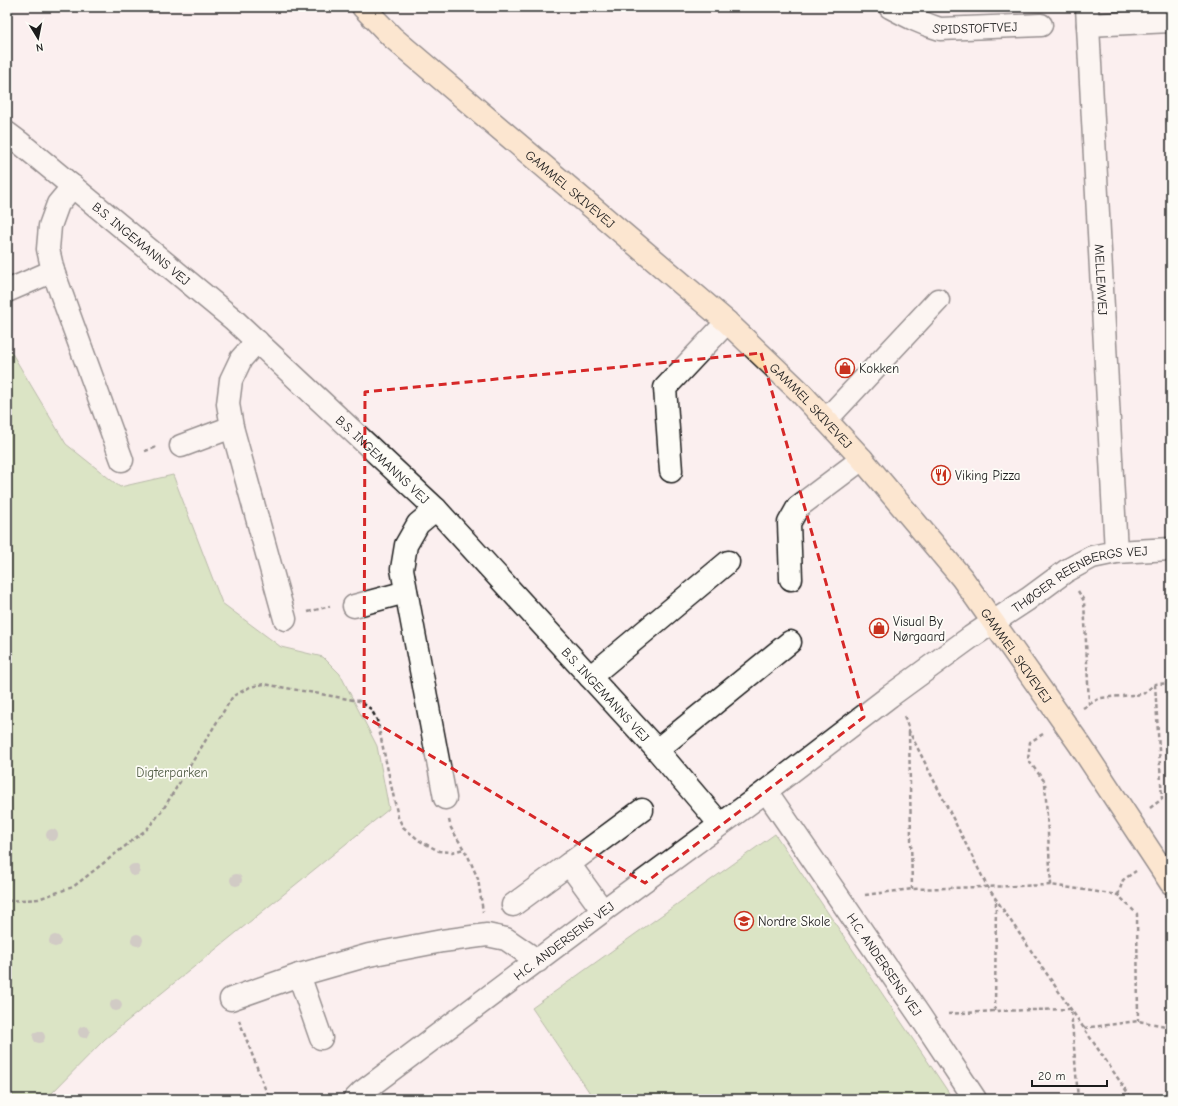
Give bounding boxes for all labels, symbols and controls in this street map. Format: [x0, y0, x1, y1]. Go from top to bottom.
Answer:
north arrow [18, 18, 58, 58]
street label: SPIDSTOFTVEJ [931, 19, 1018, 37]
text: N [35, 40, 44, 54]
street label: GAMMEL SKIVEVEJ [522, 147, 618, 231]
street label: B.S. INGEMANNS VEJ [89, 199, 193, 289]
street label: MELLEMVEJ [1092, 244, 1110, 316]
shop icon: Kokken [834, 357, 856, 379]
street label: GAMMEL SKIVEVEJ [766, 360, 855, 451]
place label: Kokken [859, 361, 899, 376]
street label: B.S. INGEMANNS VEJ [333, 412, 432, 507]
restaurant icon: Viking Pizza [930, 464, 952, 486]
place label: Viking Pizza [955, 468, 1021, 483]
street label: THØGER REENBERGS VEJ [1009, 543, 1148, 616]
street label: GAMMEL SKIVEVEJ [978, 605, 1055, 706]
place label: Visual By Nørgaard [893, 614, 945, 644]
shop icon: Visual By Nørgaard [868, 617, 890, 639]
street label: B.S. INGEMANNS VEJ [559, 644, 652, 745]
park label: Digterparken [136, 765, 208, 780]
street label: H.C. ANDERSENS VEJ [511, 899, 617, 983]
school or university icon: Nordre Skole [733, 910, 755, 932]
street label: H.C. ANDERSENS VEJ [844, 910, 925, 1019]
place label: Nordre Skole [758, 914, 831, 929]
scale bar [1032, 1062, 1107, 1088]
text: 20 m [1038, 1069, 1066, 1083]

